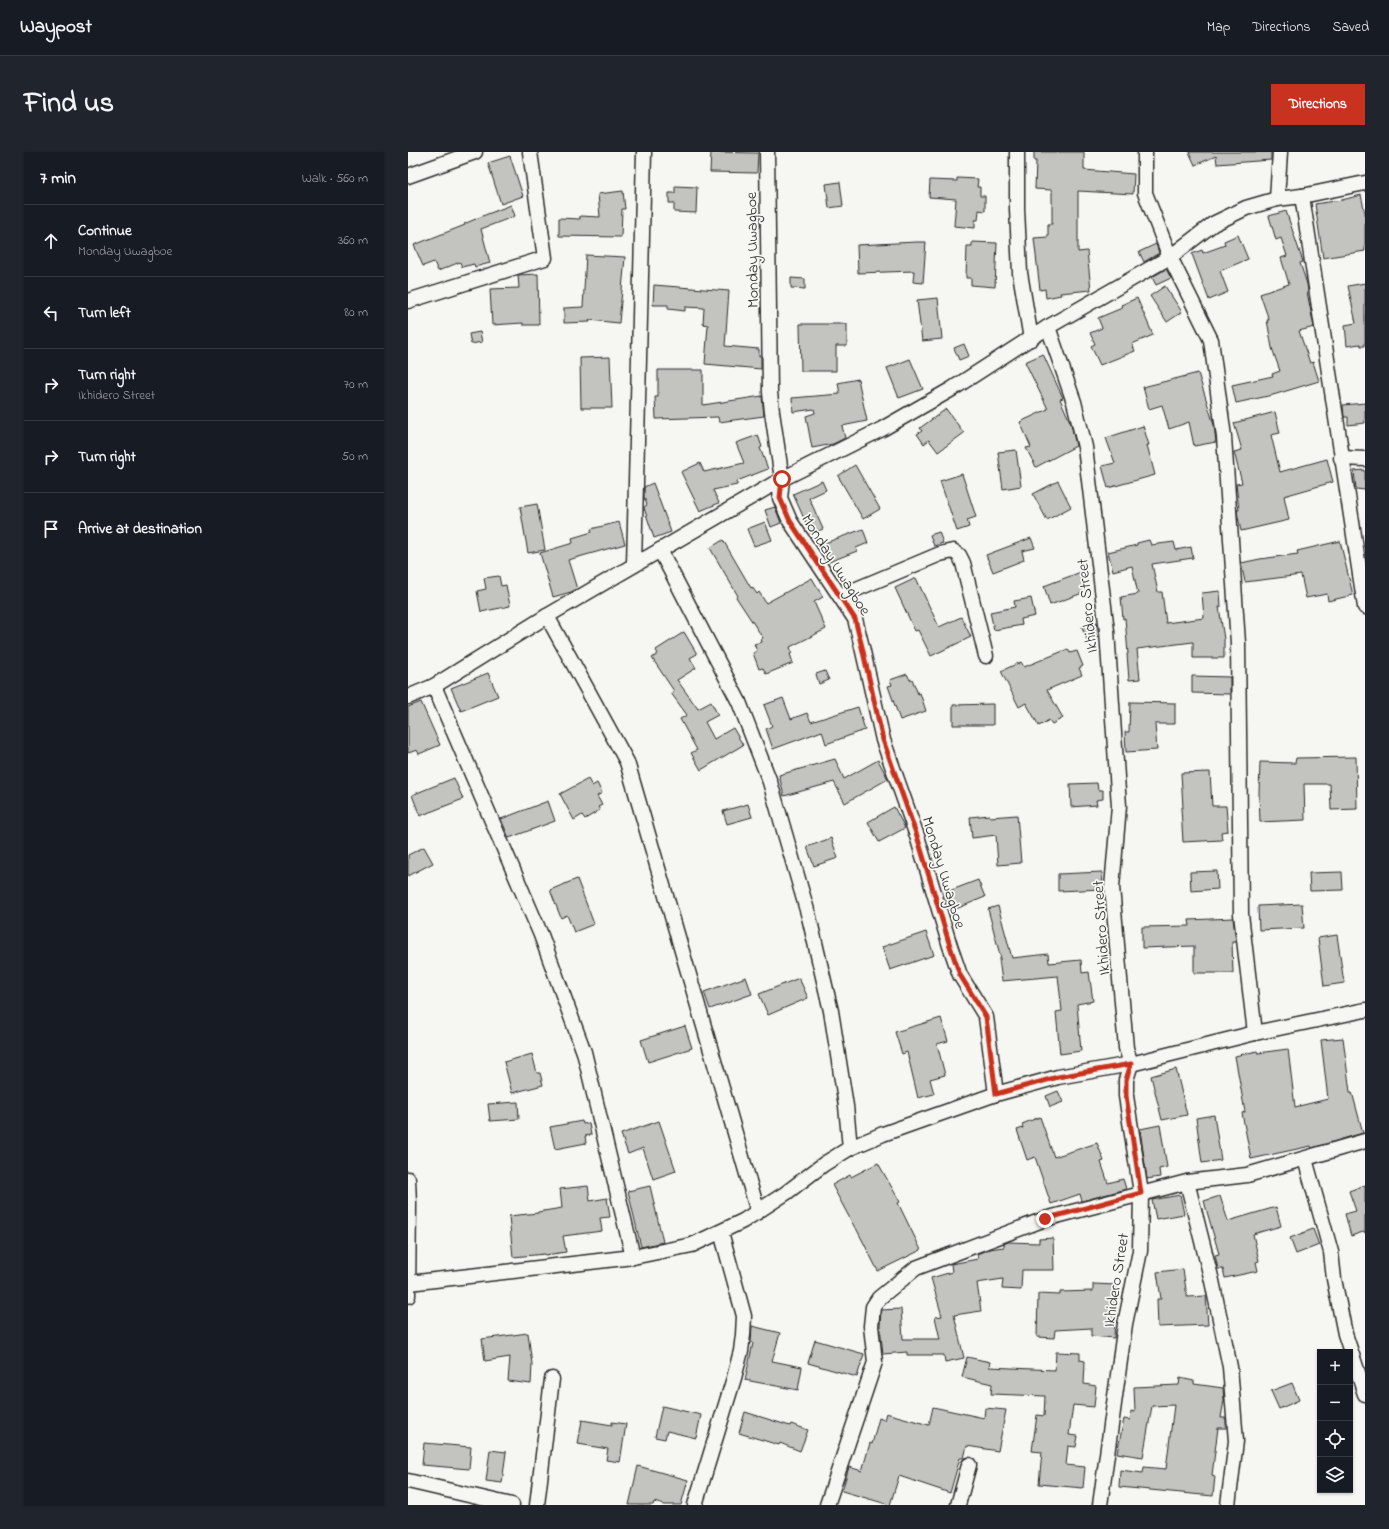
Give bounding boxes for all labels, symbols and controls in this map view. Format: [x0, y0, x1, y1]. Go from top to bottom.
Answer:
text: Waypost [20, 14, 92, 41]
text: Map [1207, 17, 1230, 38]
text: Directions [1252, 17, 1310, 38]
text: Saved [1332, 17, 1369, 38]
text: Find us [24, 84, 114, 125]
button: Directions [1271, 84, 1365, 125]
text: 7 min [40, 166, 76, 191]
text: Walk · 560 m [302, 169, 368, 188]
street label: Monday Uwagboe [740, 191, 766, 308]
text: Continue [78, 220, 132, 242]
icon: ahead [40, 230, 62, 252]
text: 360 m [338, 231, 368, 250]
text: Monday Uwagboe [78, 242, 172, 261]
icon: left [40, 302, 62, 324]
text: Turn left [78, 302, 131, 324]
text: 80 m [344, 303, 368, 322]
text: Turn right [78, 364, 136, 386]
icon: right [40, 374, 62, 396]
text: 70 m [344, 375, 368, 394]
text: Ikhidero Street [78, 386, 155, 405]
icon: right [40, 446, 62, 468]
text: Turn right [78, 446, 136, 468]
text: 50 m [342, 447, 368, 466]
route start [773, 470, 791, 488]
street label: Monday Uwagboe [794, 509, 877, 621]
icon: arrive [40, 518, 62, 540]
text: Arrive at destination [78, 518, 202, 540]
street label: Ikhidero Street [1071, 557, 1105, 654]
street label: Monday Uwagboe [915, 814, 972, 932]
street label: Ikhidero Street [1087, 879, 1117, 976]
route end [1036, 1210, 1054, 1228]
street label: Ikhidero Street [1098, 1231, 1136, 1329]
map controls [1317, 1349, 1353, 1493]
button: + [1317, 1349, 1353, 1385]
button: − [1317, 1385, 1353, 1421]
button: locate [1317, 1421, 1353, 1457]
button: layers [1317, 1457, 1353, 1493]

